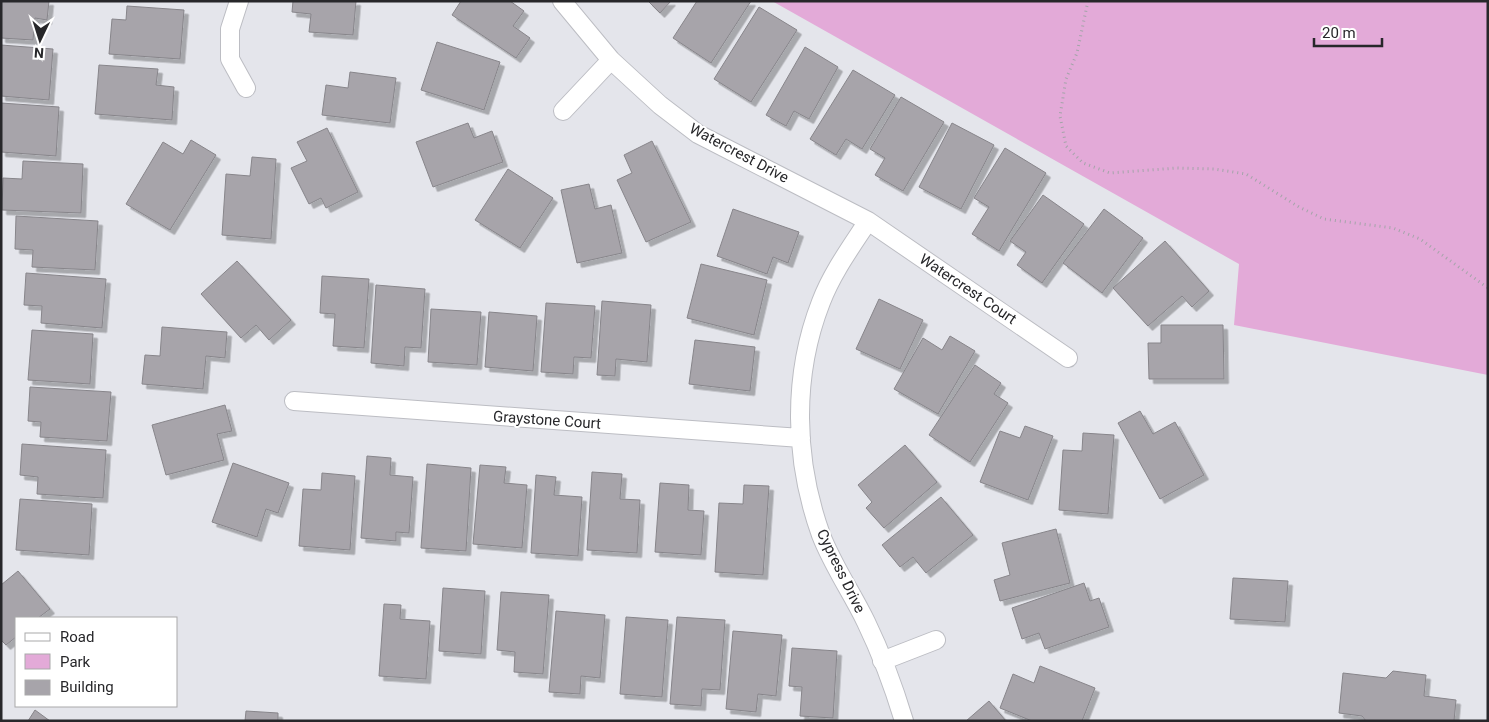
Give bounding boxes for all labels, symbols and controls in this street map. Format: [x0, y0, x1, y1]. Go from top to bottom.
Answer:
north arrow [15, 15, 65, 65]
scale bar [1314, 15, 1382, 47]
text: 20 m [1322, 24, 1356, 42]
text: N [34, 45, 45, 61]
street label: Watercrest Drive [686, 119, 792, 187]
street label: Watercrest Court [916, 250, 1020, 328]
street label: Graystone Court [492, 407, 602, 433]
street label: Cypress Drive [813, 526, 869, 616]
legend [15, 617, 178, 707]
text: Road [60, 628, 94, 646]
text: Park [60, 653, 91, 671]
text: Building [60, 678, 114, 696]

